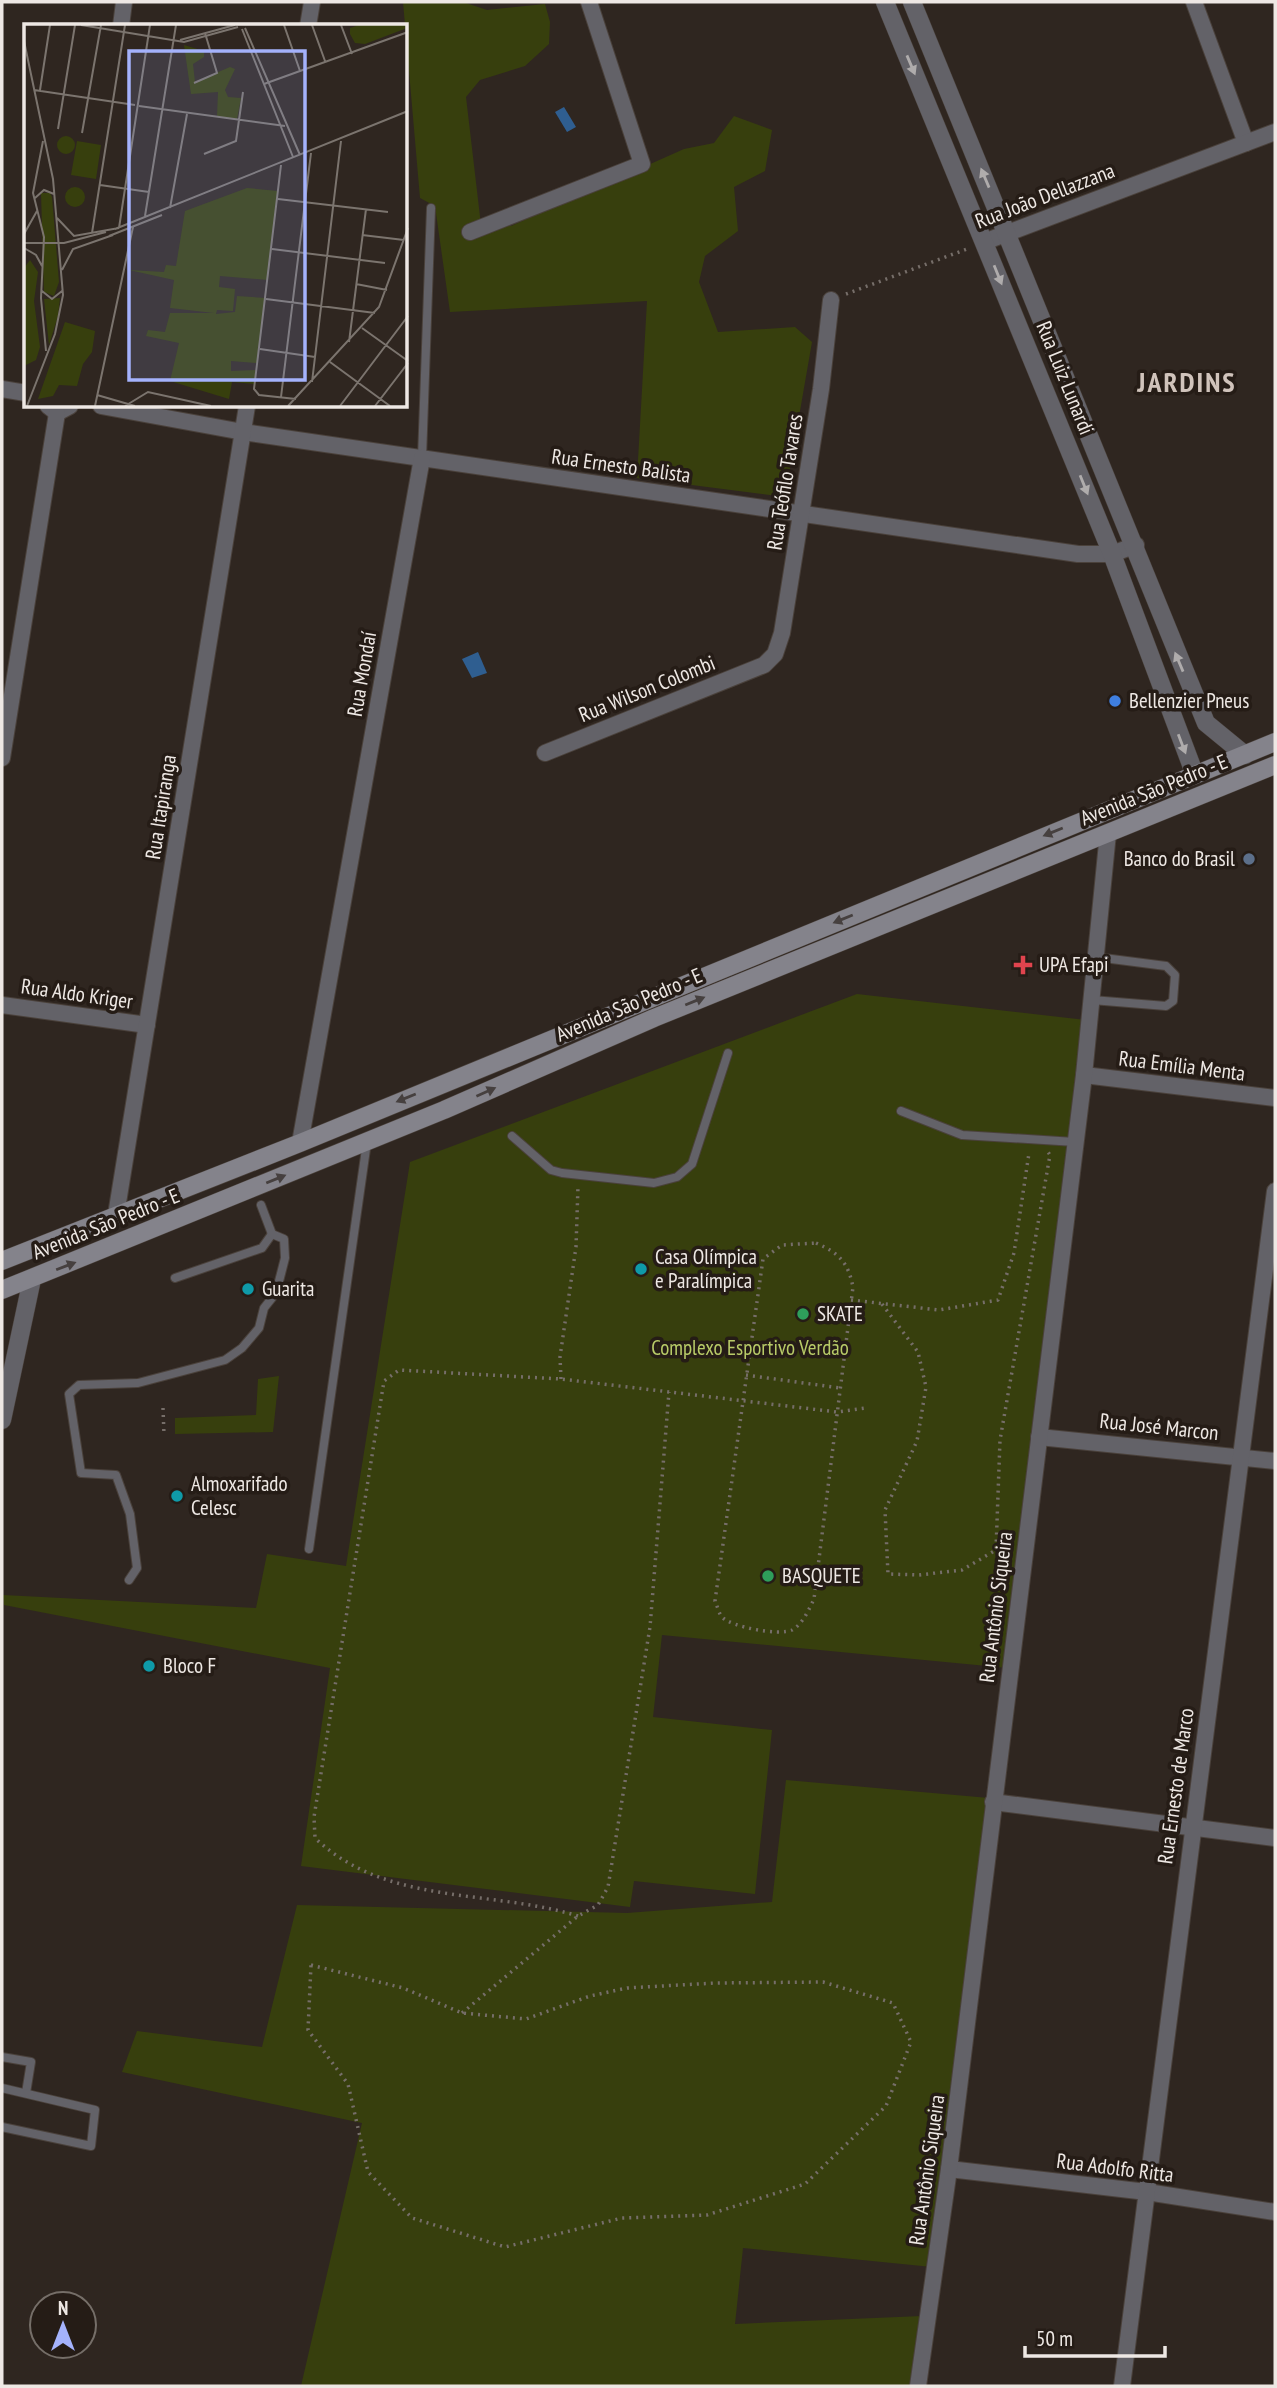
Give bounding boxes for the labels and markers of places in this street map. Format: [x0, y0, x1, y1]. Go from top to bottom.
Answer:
place label: Bellenzier Pneus [1129, 687, 1249, 714]
marker: Bellenzier Pneus [1107, 693, 1123, 709]
place label: Banco do Brasil [1124, 845, 1235, 872]
marker: Banco do Brasil [1241, 851, 1257, 867]
place label: UPA Efapi [1039, 951, 1109, 978]
marker: UPA Efapi [1013, 955, 1033, 975]
place label: Casa Olímpica e Paralímpica [655, 1243, 757, 1294]
marker: Casa Olímpica e Paralímpica [633, 1261, 649, 1277]
place label: Guarita [262, 1275, 314, 1302]
marker: Guarita [240, 1281, 256, 1297]
place label: SKATE [817, 1300, 863, 1327]
marker: SKATE [795, 1306, 811, 1322]
place label: Almoxarifado Celesc [191, 1470, 288, 1521]
marker: Almoxarifado Celesc [169, 1488, 185, 1504]
place label: BASQUETE [782, 1562, 861, 1589]
marker: BASQUETE [760, 1568, 776, 1584]
place label: Bloco F [163, 1652, 216, 1679]
marker: Bloco F [141, 1658, 157, 1674]

